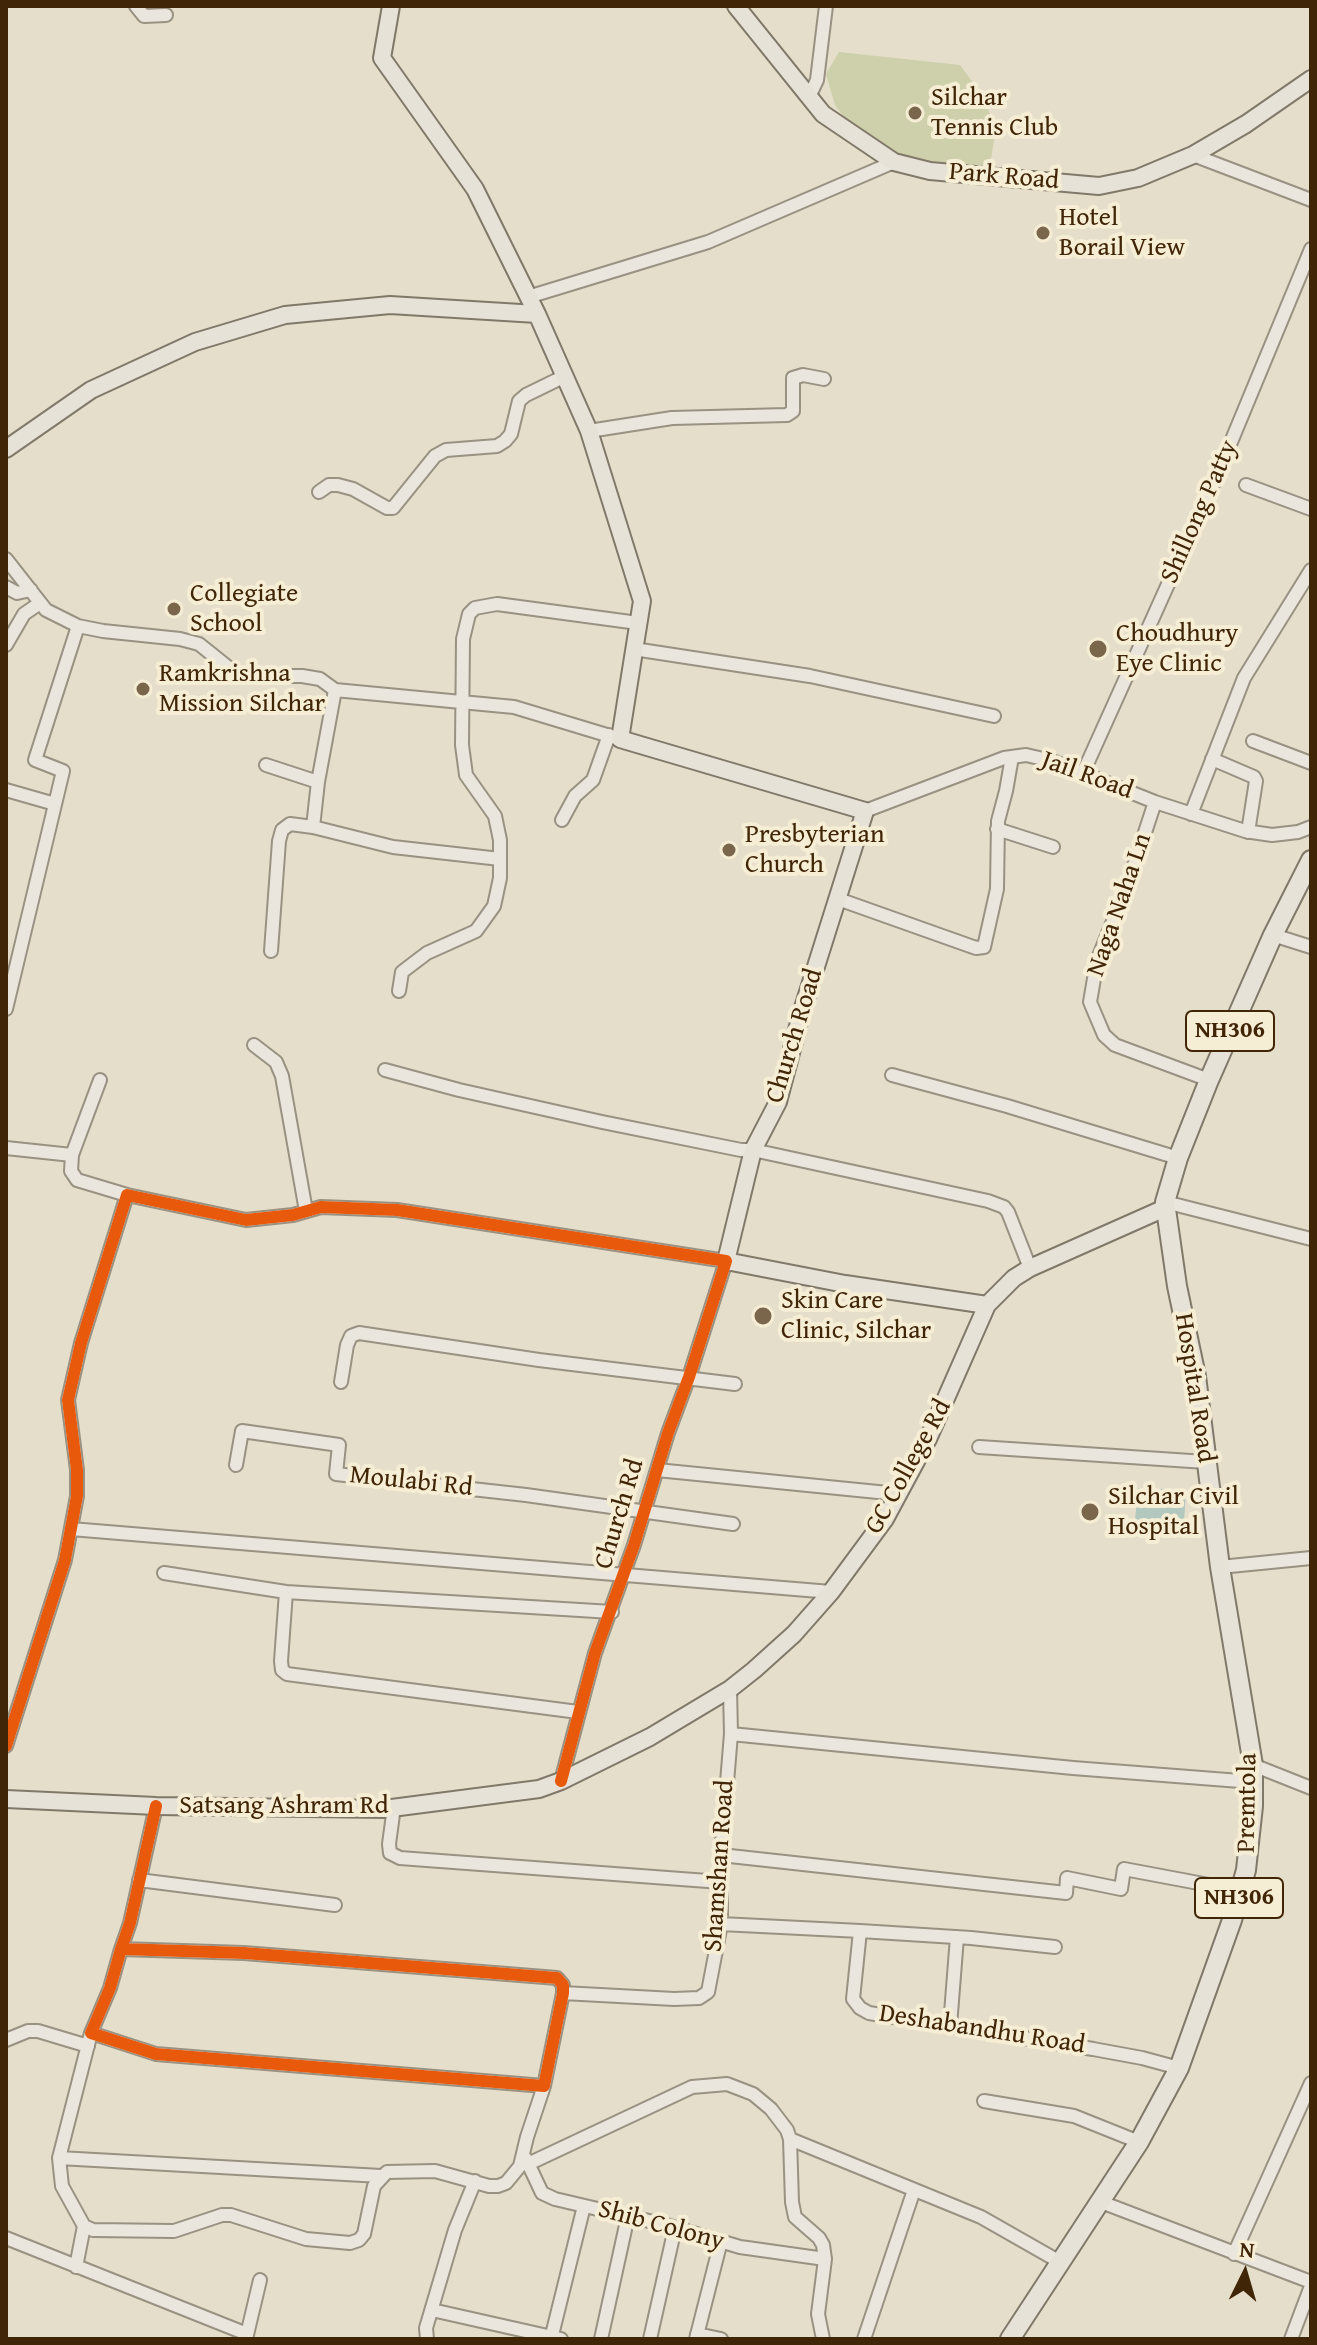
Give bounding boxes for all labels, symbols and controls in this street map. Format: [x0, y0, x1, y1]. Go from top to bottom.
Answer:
place label: Silchar Tennis Club [931, 82, 1058, 144]
marker: Silchar Tennis Club [906, 104, 924, 122]
street label: Park Road [948, 157, 1060, 197]
place label: Hotel Borail View [1059, 202, 1185, 264]
marker: Hotel Borail View [1034, 224, 1052, 242]
street label: Shillong Patty [1155, 436, 1245, 588]
place label: Collegiate School [190, 578, 298, 640]
marker: Collegiate School [165, 600, 183, 618]
place label: Choudhury Eye Clinic [1116, 618, 1238, 680]
marker: Choudhury Eye Clinic [1087, 638, 1109, 660]
place label: Ramkrishna Mission Silchar [159, 658, 325, 720]
marker: Ramkrishna Mission Silchar [134, 680, 152, 698]
street label: Jail Road [1037, 745, 1137, 807]
place label: Presbyterian Church [745, 819, 885, 880]
street label: Naga Naha Ln [1081, 829, 1159, 981]
marker: Presbyterian Church [720, 841, 738, 859]
street label: Church Road [760, 965, 830, 1107]
road number: NH306 [1186, 1011, 1274, 1051]
place label: Skin Care Clinic, Silchar [781, 1285, 931, 1346]
marker: Skin Care Clinic, Silchar [752, 1305, 774, 1327]
street label: Hospital Road [1167, 1311, 1221, 1465]
street label: GC College Rd [859, 1394, 959, 1540]
street label: Church Rd [589, 1455, 651, 1573]
street label: Moulabi Rd [348, 1460, 474, 1504]
place label: Silchar Civil Hospital [1108, 1481, 1239, 1542]
marker: Silchar Civil Hospital [1079, 1501, 1101, 1523]
street label: Premtola [1232, 1753, 1264, 1853]
street label: Shamshan Road [698, 1779, 742, 1953]
street label: Satsang Ashram Rd [179, 1790, 389, 1822]
road number: NH306 [1195, 1878, 1283, 1918]
street label: Deshabandhu Road [877, 1998, 1087, 2062]
street label: Shib Colony [595, 2194, 727, 2258]
north arrow [1205, 2233, 1285, 2313]
text: N [1238, 2233, 1256, 2266]

